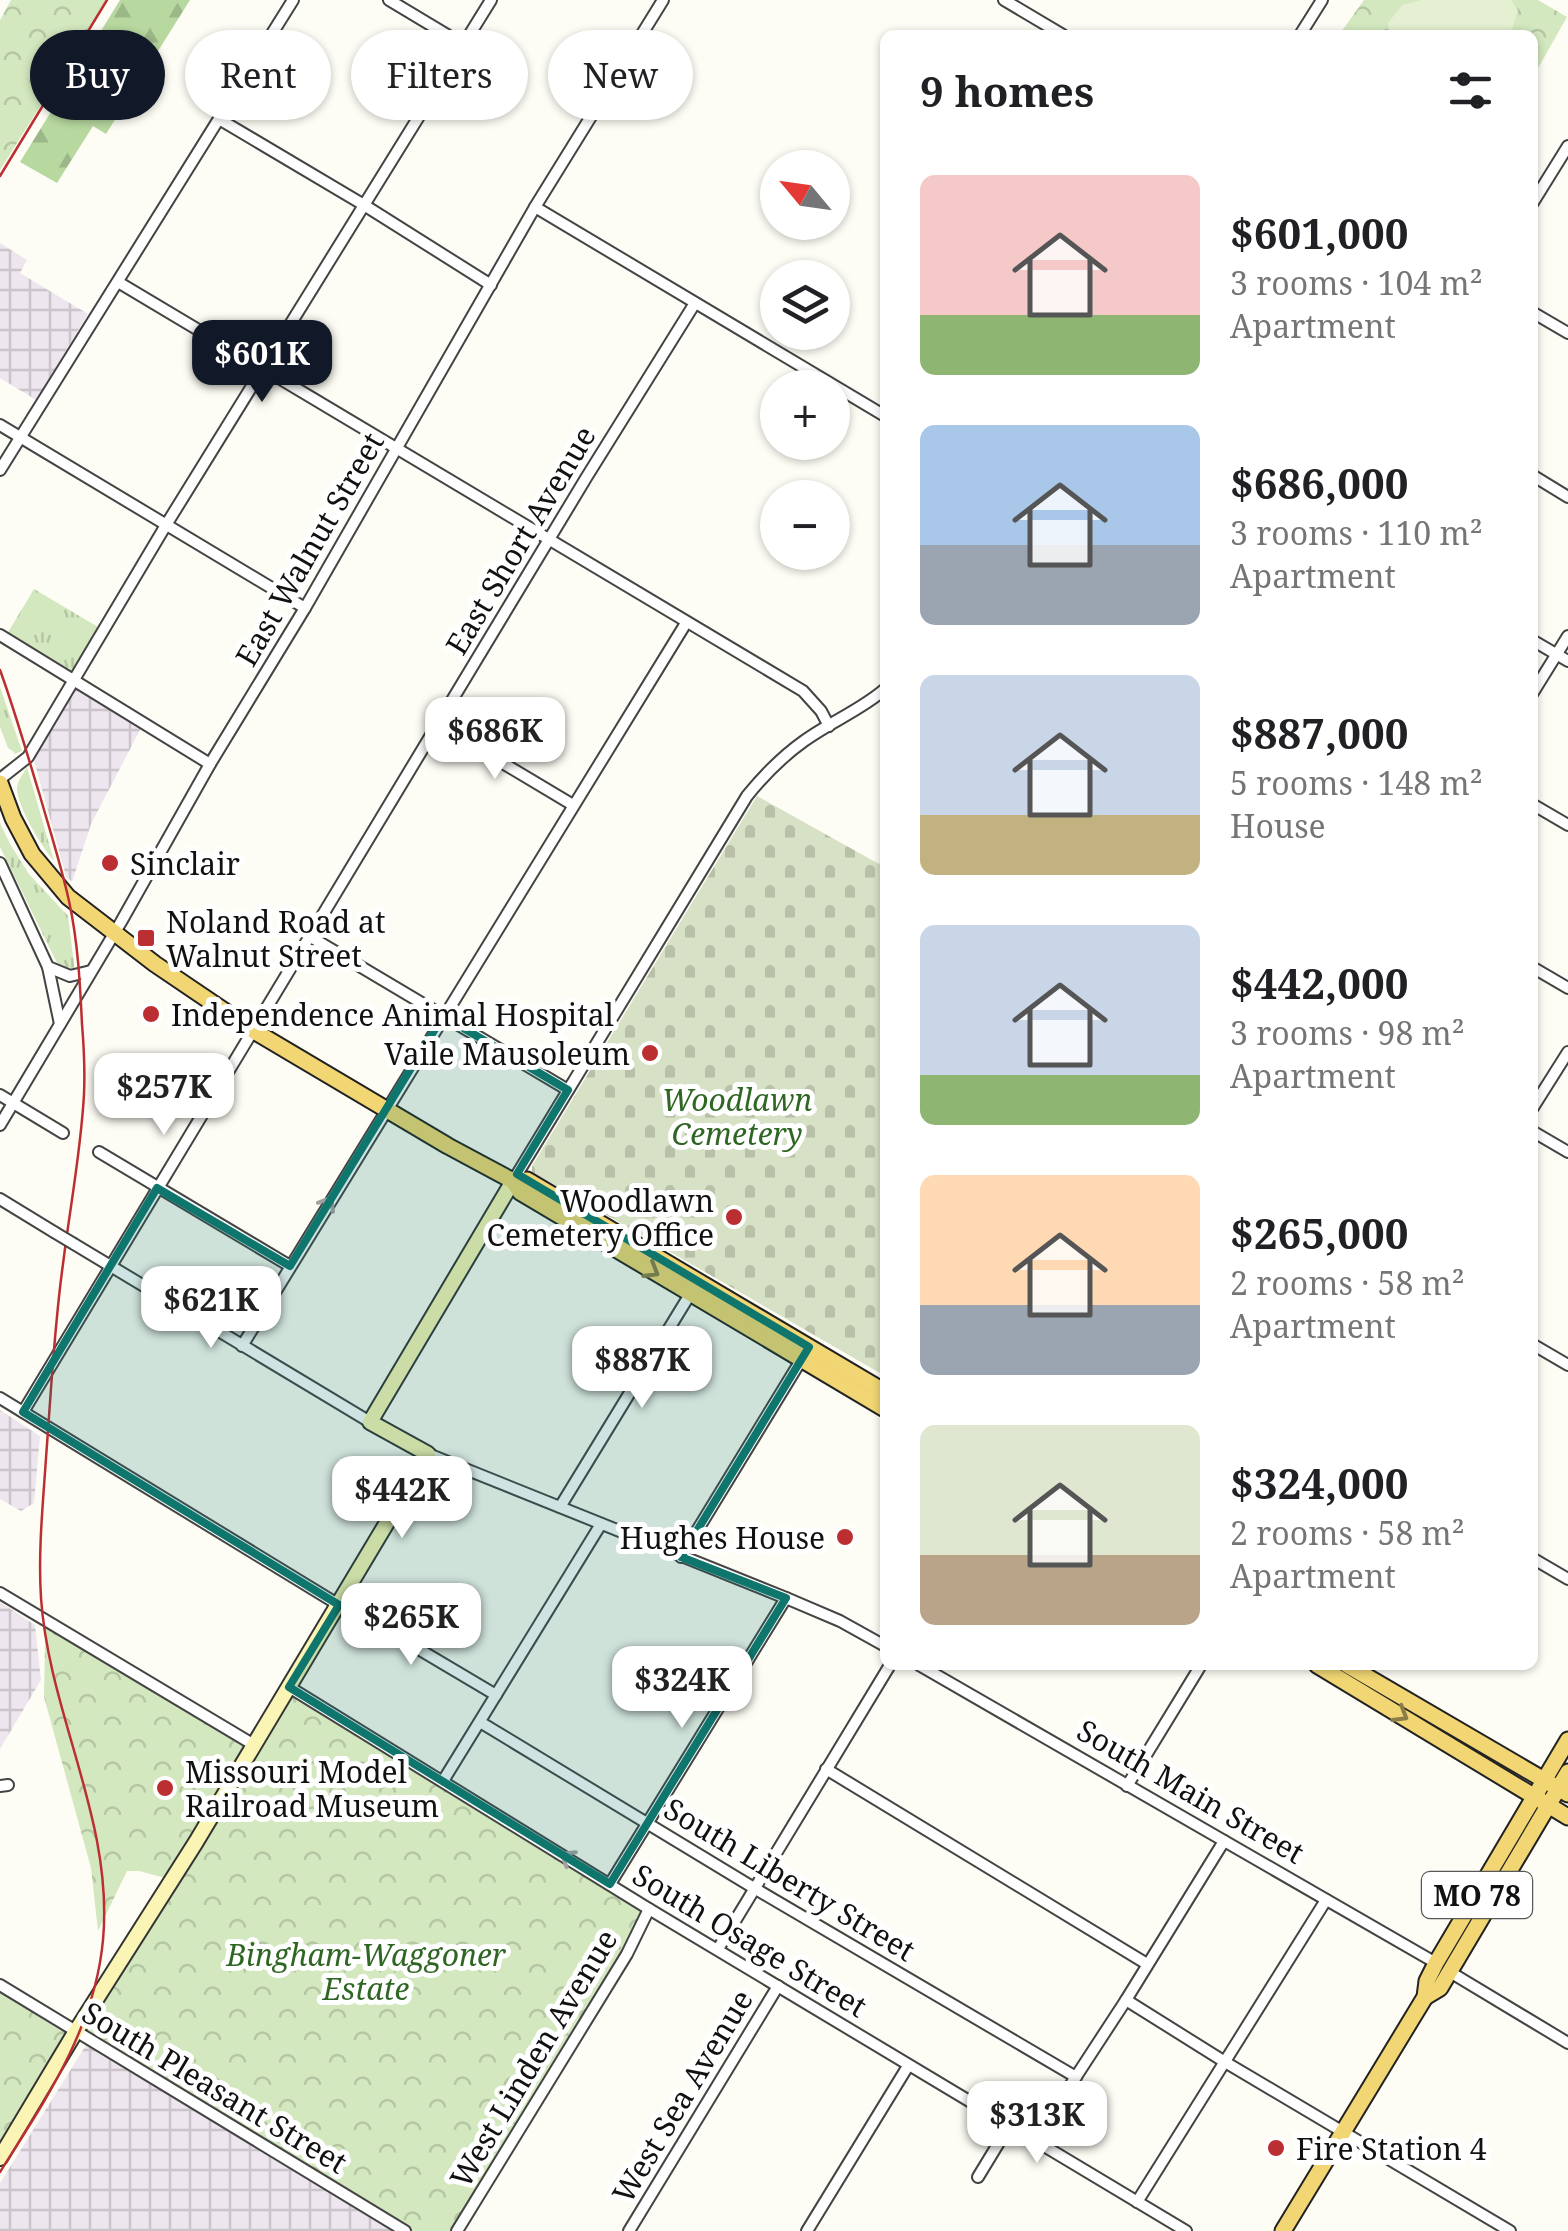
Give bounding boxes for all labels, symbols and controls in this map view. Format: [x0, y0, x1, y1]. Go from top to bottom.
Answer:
chip: Buy [30, 30, 165, 120]
chip: Rent [185, 30, 331, 120]
chip: Filters [351, 30, 528, 120]
chip: New [548, 30, 693, 120]
text: 9 homes [920, 62, 1094, 119]
icon: filters [1443, 63, 1498, 118]
north arrow [760, 150, 850, 240]
map controls [760, 150, 850, 570]
text: $601,000 [1230, 204, 1408, 261]
icon: home [1000, 215, 1120, 335]
button: layers [760, 260, 850, 350]
text: 3 rooms · 104 m² [1230, 261, 1483, 304]
text: Apartment [1230, 304, 1396, 347]
pin: $601K [192, 320, 332, 405]
text: $601K [214, 331, 310, 374]
button: + [760, 370, 850, 460]
street label: East Short Avenue [436, 418, 604, 662]
street label: East Walnut Street [225, 425, 393, 673]
text: $686,000 [1230, 454, 1408, 511]
icon: home [1000, 465, 1120, 585]
button: − [760, 480, 850, 570]
text: 3 rooms · 110 m² [1230, 511, 1483, 554]
text: Apartment [1230, 554, 1396, 597]
pin: $686K [425, 697, 565, 782]
text: $887,000 [1230, 704, 1408, 761]
text: $686K [447, 708, 543, 751]
icon: home [1000, 715, 1120, 835]
text: 5 rooms · 148 m² [1230, 761, 1483, 804]
text: House [1230, 804, 1326, 847]
place label: Sinclair [130, 843, 240, 884]
marker: Sinclair [99, 852, 121, 874]
place label: Noland Road at Walnut Street [166, 901, 386, 976]
marker: Noland Road at Walnut Street [135, 927, 157, 949]
text: $442,000 [1230, 954, 1408, 1011]
icon: home [1000, 965, 1120, 1085]
place label: Independence Animal Hospital [171, 994, 614, 1035]
marker: Independence Animal Hospital [140, 1003, 162, 1025]
text: 3 rooms · 98 m² [1230, 1011, 1465, 1054]
place label: Vaile Mausoleum [384, 1033, 630, 1074]
marker: Vaile Mausoleum [639, 1042, 661, 1064]
pin: $257K [94, 1053, 234, 1138]
text: Apartment [1230, 1054, 1396, 1097]
text: $257K [116, 1064, 212, 1107]
park label: Woodlawn Cemetery [662, 1079, 812, 1154]
place label: Woodlawn Cemetery Office [487, 1180, 714, 1255]
one-way arrow [316, 1196, 335, 1214]
text: $265,000 [1230, 1204, 1408, 1261]
marker: Woodlawn Cemetery Office [723, 1206, 745, 1228]
icon: home [1000, 1215, 1120, 1335]
one-way arrow [641, 1259, 659, 1278]
text: 2 rooms · 58 m² [1230, 1261, 1465, 1304]
pin: $621K [141, 1266, 281, 1351]
text: $621K [163, 1277, 259, 1320]
text: Apartment [1230, 1304, 1396, 1347]
pin: $887K [572, 1326, 712, 1411]
text: $887K [594, 1337, 690, 1380]
text: $324,000 [1230, 1454, 1408, 1511]
pin: $442K [332, 1456, 472, 1541]
icon: home [1000, 1465, 1120, 1585]
text: $442K [354, 1467, 450, 1510]
text: 2 rooms · 58 m² [1230, 1511, 1465, 1554]
place label: Hughes House [620, 1517, 825, 1558]
marker: Hughes House [834, 1526, 856, 1548]
text: Apartment [1230, 1554, 1396, 1597]
pin: $265K [341, 1583, 481, 1668]
text: $265K [363, 1594, 459, 1637]
pin: $324K [612, 1646, 752, 1731]
text: $324K [634, 1657, 730, 1700]
one-way arrow [1390, 1703, 1408, 1722]
street label: South Main Street [1070, 1709, 1312, 1873]
place label: Missouri Model Railroad Museum [185, 1751, 439, 1826]
marker: Missouri Model Railroad Museum [154, 1777, 176, 1799]
street label: South Liberty Street [657, 1788, 923, 1970]
one-way arrow [560, 1851, 578, 1870]
street label: South Osage Street [625, 1854, 875, 2026]
road number: MO 78 [1422, 1872, 1532, 1918]
street label: West Linden Avenue [440, 1921, 626, 2195]
park label: Bingham-Waggoner Estate [225, 1934, 507, 2009]
street label: West Sea Avenue [602, 1982, 762, 2210]
street label: South Pleasant Street [75, 1992, 355, 2182]
pin: $313K [967, 2081, 1107, 2166]
text: $313K [989, 2092, 1085, 2135]
place label: Fire Station 4 [1296, 2128, 1487, 2169]
marker: Fire Station 4 [1265, 2137, 1287, 2159]

